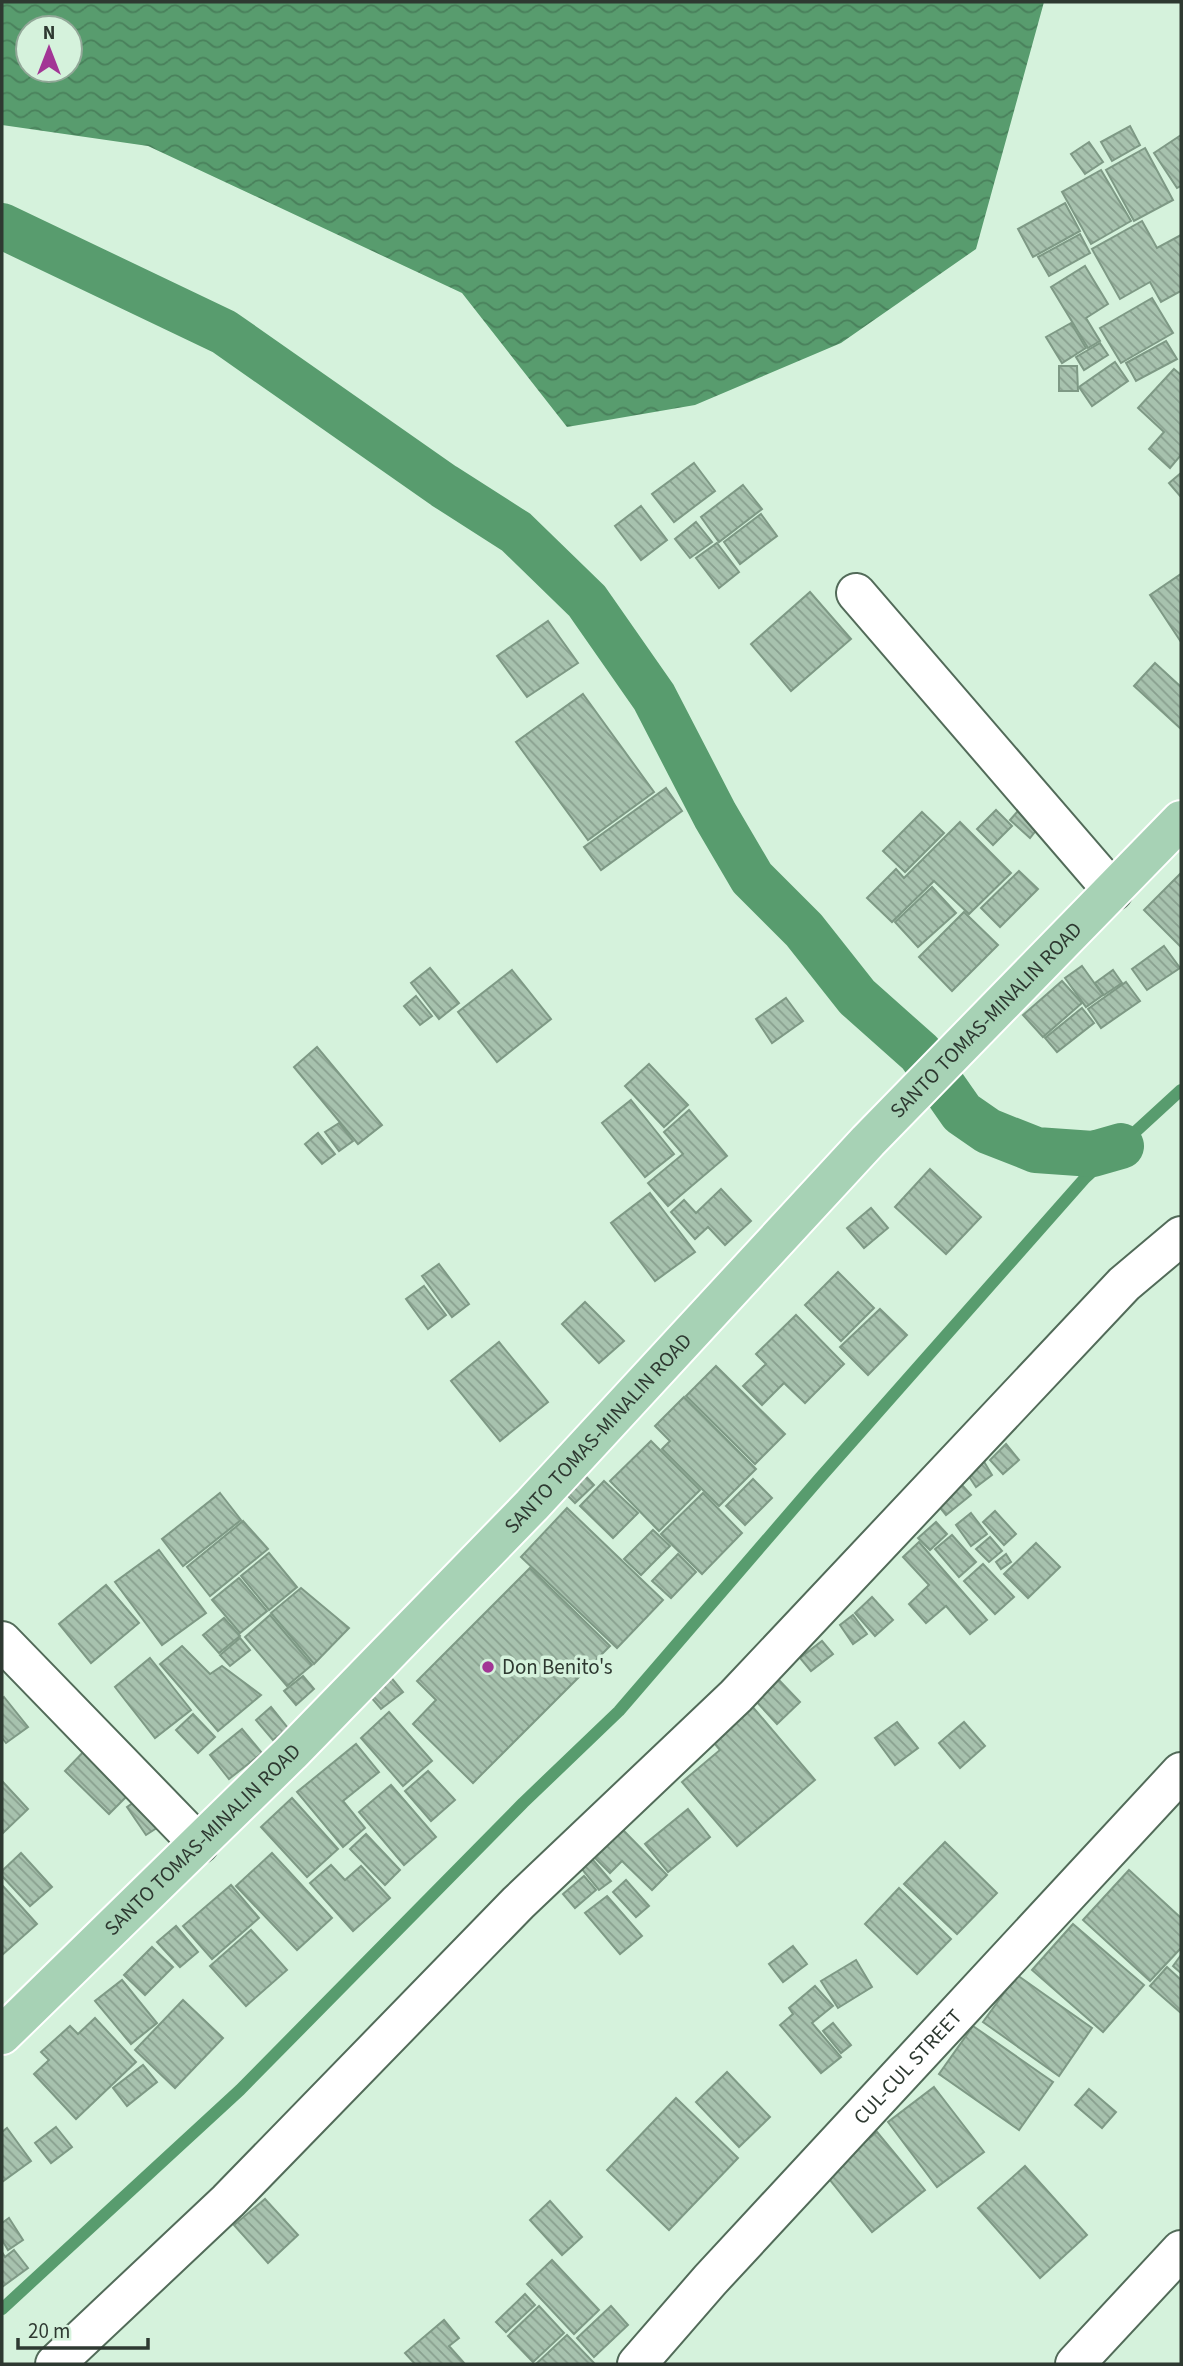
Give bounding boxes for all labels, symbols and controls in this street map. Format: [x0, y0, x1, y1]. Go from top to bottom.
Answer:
north arrow [14, 14, 84, 84]
text: N [43, 20, 55, 47]
street label: SANTO TOMAS-MINALIN ROAD [883, 915, 1089, 1125]
street label: SANTO TOMAS-MINALIN ROAD [497, 1326, 699, 1540]
place label: Don Benito's [502, 1652, 613, 1682]
marker: Don Benito's [480, 1659, 496, 1675]
street label: SANTO TOMAS-MINALIN ROAD [97, 1737, 307, 1942]
street label: CUL-CUL STREET [846, 2002, 969, 2131]
scale bar [18, 2306, 147, 2350]
text: 20 m [28, 2316, 70, 2346]

